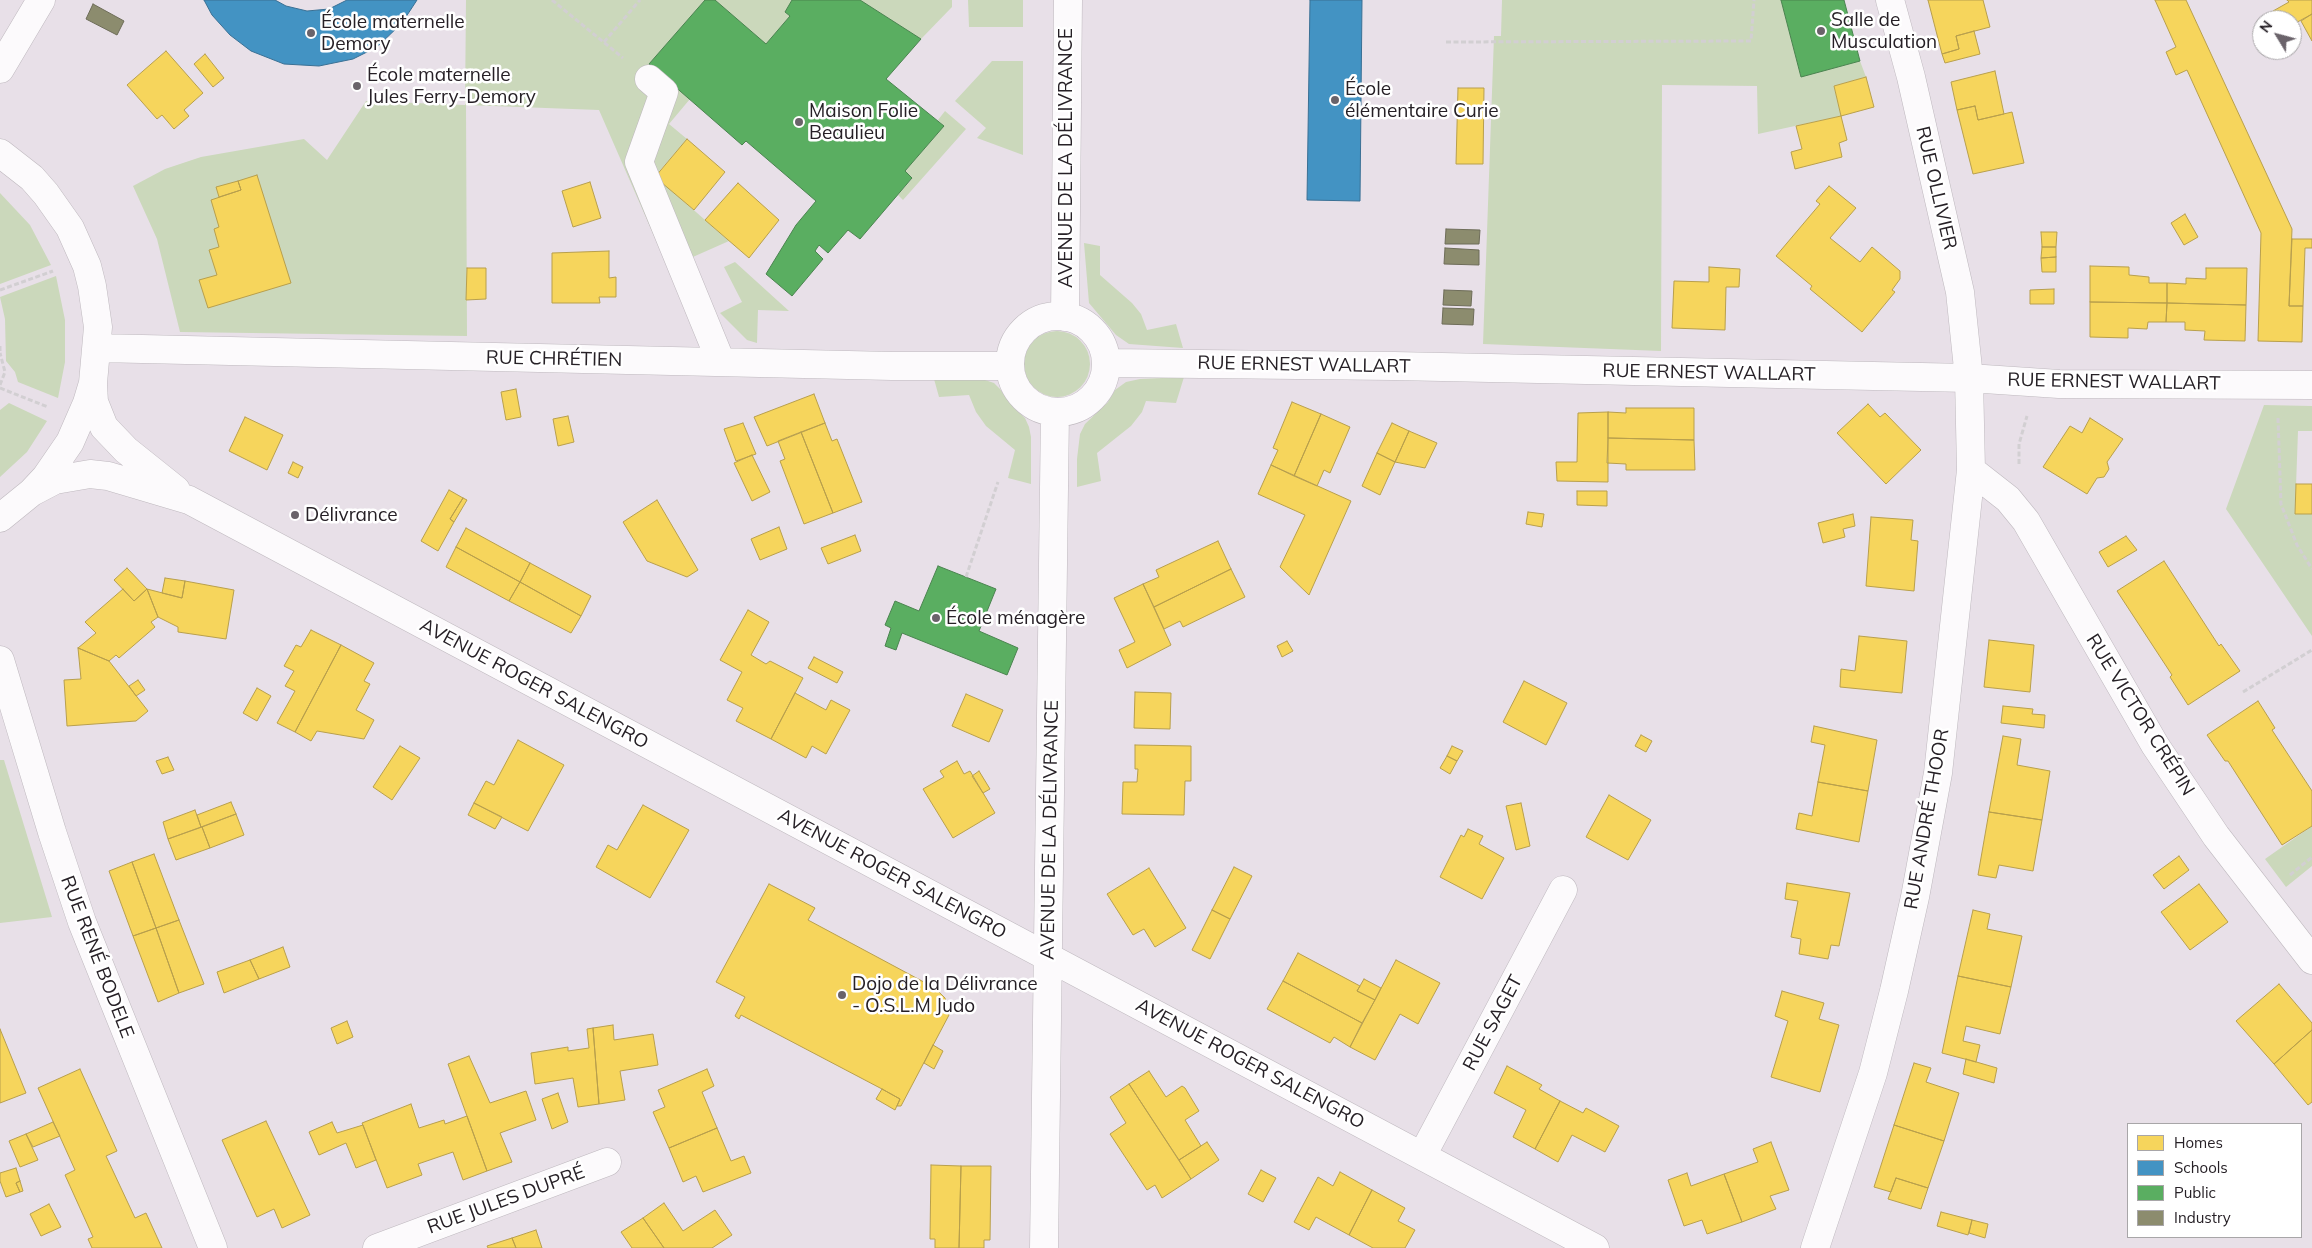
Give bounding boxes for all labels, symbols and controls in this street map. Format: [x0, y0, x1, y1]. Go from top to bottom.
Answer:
place label: Salle de Musculation [1831, 9, 1937, 53]
north arrow [2252, 10, 2302, 60]
place label: École maternelle Demory [321, 11, 465, 55]
text: N [2255, 17, 2276, 36]
marker: Salle de Musculation [1815, 25, 1827, 37]
marker: École maternelle Demory [305, 27, 317, 39]
street label: AVENUE DE LA DÉLIVRANCE [1055, 28, 1077, 288]
place label: École maternelle Jules Ferry-Demory [367, 64, 536, 108]
place label: École élémentaire Curie [1345, 78, 1498, 122]
marker: École maternelle Jules Ferry-Demory [351, 80, 363, 92]
marker: École élémentaire Curie [1329, 94, 1341, 106]
place label: Maison Folie Beaulieu [809, 100, 918, 144]
marker: Maison Folie Beaulieu [793, 116, 805, 128]
street label: RUE OLLIVIER [1911, 124, 1961, 252]
street label: RUE CHRÉTIEN [486, 346, 622, 372]
street label: RUE ERNEST WALLART [1197, 352, 1411, 378]
street label: RUE ERNEST WALLART [1602, 360, 1816, 386]
street label: RUE ERNEST WALLART [2007, 369, 2221, 395]
place label: Délivrance [305, 504, 398, 526]
marker: Délivrance [289, 509, 301, 521]
place label: École ménagère [946, 607, 1085, 629]
marker: École ménagère [930, 612, 942, 624]
street label: AVENUE ROGER SALENGRO [416, 614, 652, 754]
street label: RUE VICTOR CRÉPIN [2081, 630, 2199, 800]
street label: AVENUE DE LA DÉLIVRANCE [1036, 700, 1064, 960]
street label: RUE ANDRÉ THOOR [1900, 727, 1954, 911]
street label: AVENUE ROGER SALENGRO [774, 804, 1010, 944]
street label: RUE RENÉ BODELE [55, 872, 139, 1042]
street label: RUE SAGET [1458, 971, 1528, 1075]
place label: Dojo de la Délivrance - O.S.L.M Judo [852, 973, 1037, 1017]
marker: Dojo de la Délivrance - O.S.L.M Judo [836, 989, 848, 1001]
street label: AVENUE ROGER SALENGRO [1132, 994, 1368, 1134]
legend [2127, 1123, 2302, 1238]
text: Homes [2174, 1133, 2223, 1152]
text: Schools [2174, 1158, 2228, 1177]
street label: RUE JULES DUPRÉ [424, 1161, 588, 1239]
text: Public [2174, 1183, 2216, 1202]
text: Industry [2174, 1208, 2231, 1227]

